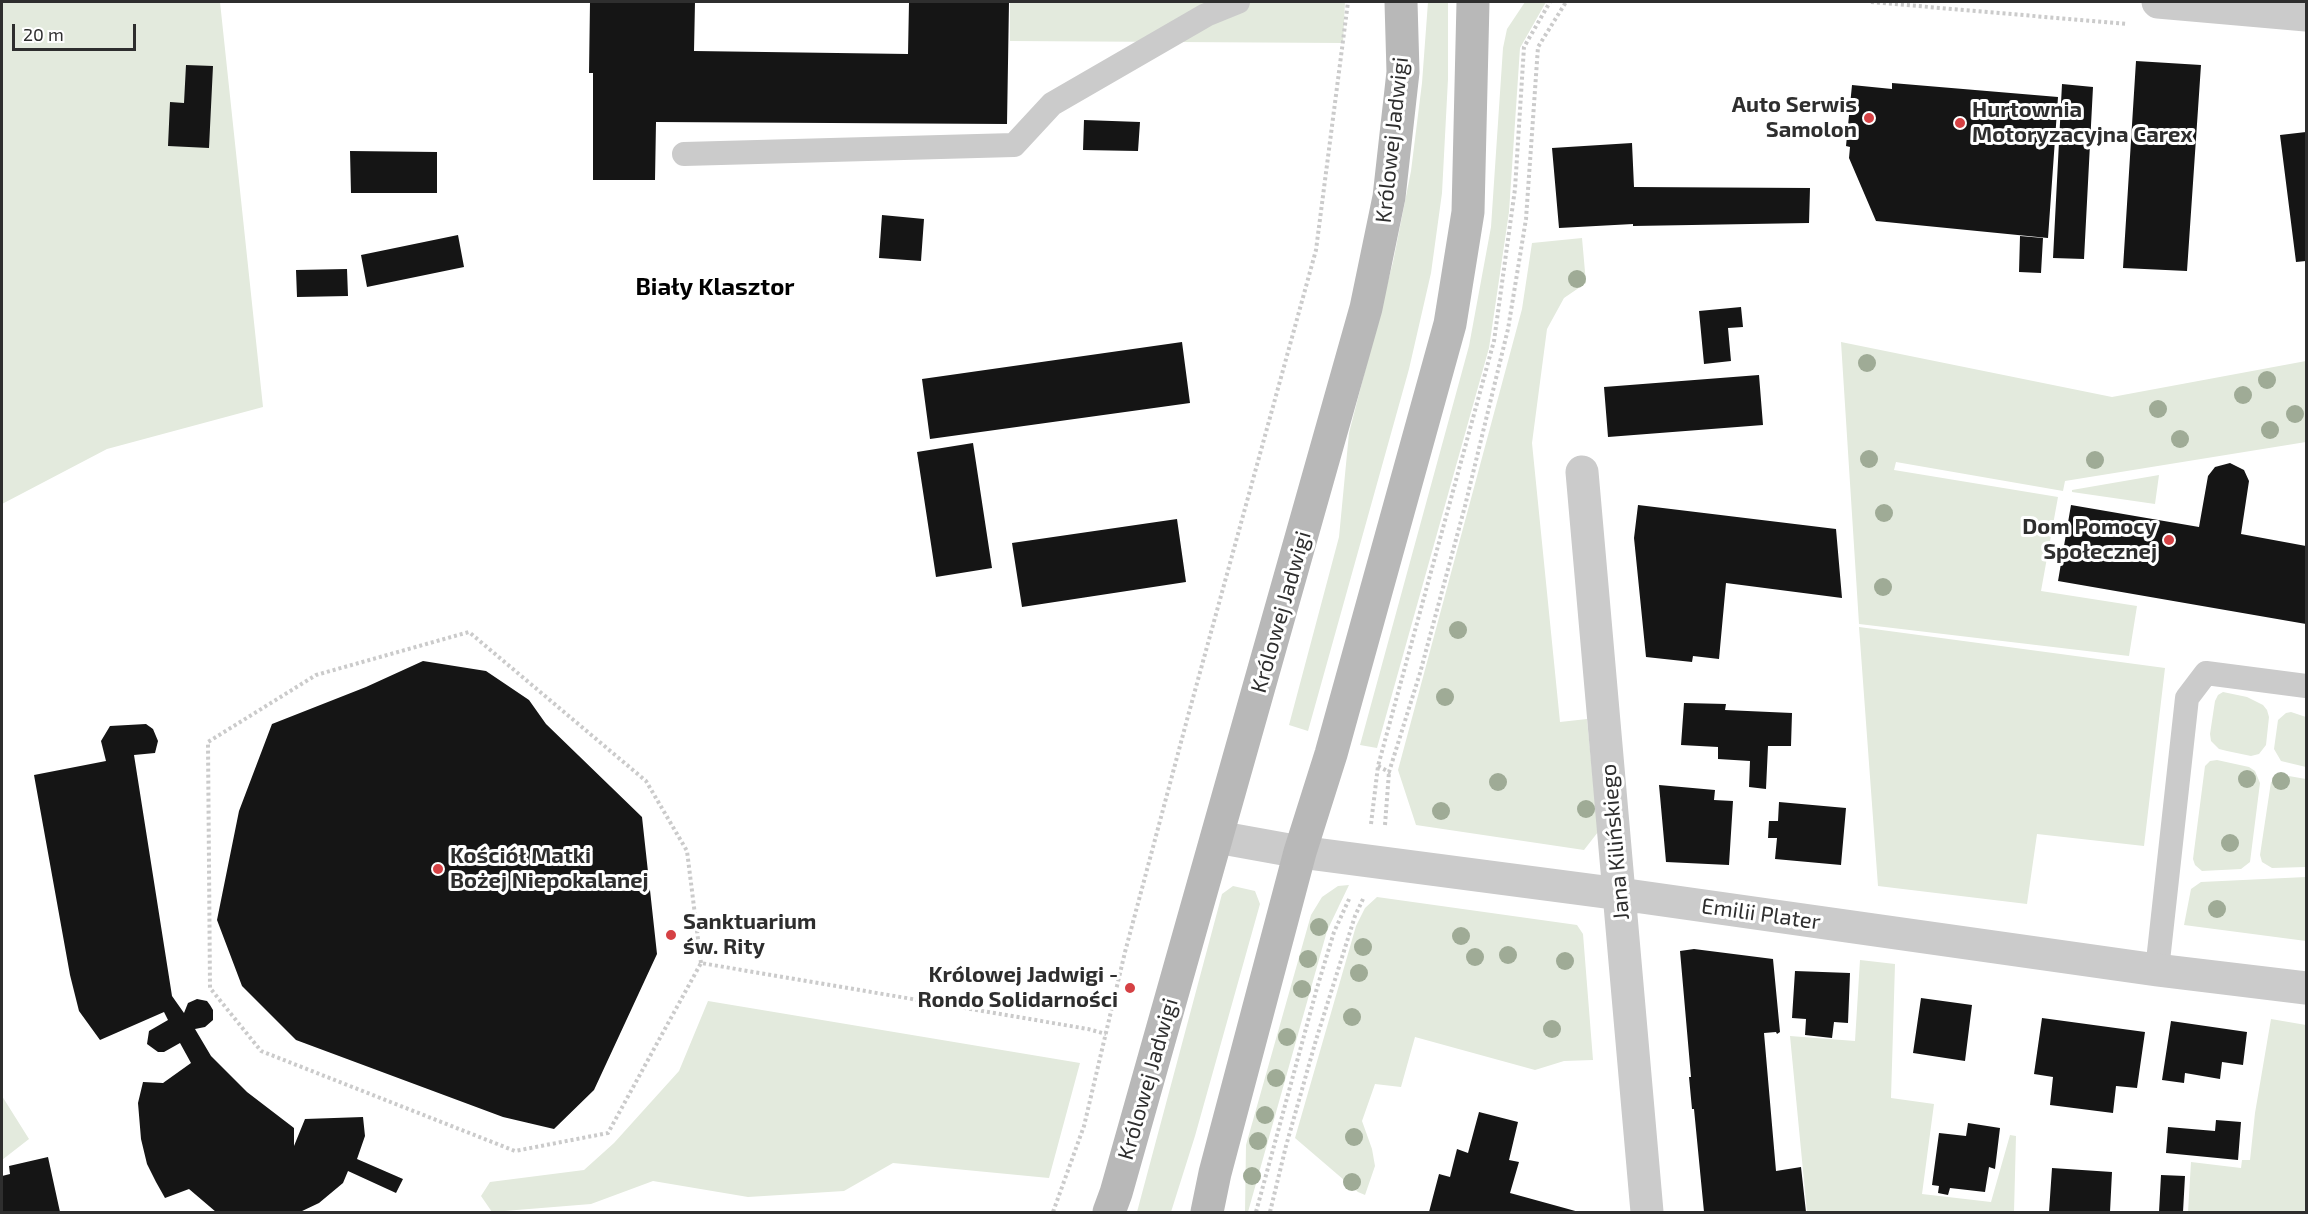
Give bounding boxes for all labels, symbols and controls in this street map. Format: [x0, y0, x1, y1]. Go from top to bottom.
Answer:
scale bar [15, 12, 140, 50]
text: 20 m [23, 23, 64, 45]
street label: Królowej Jadwigi [1370, 56, 1414, 224]
place label: Auto Serwis Samolon [1732, 92, 1857, 144]
place label: Hurtownia Motoryzacyjna Carex [1972, 97, 2193, 148]
marker: Auto Serwis Samolon [1862, 111, 1876, 125]
marker: Hurtownia Motoryzacyjna Carex [1953, 116, 1967, 130]
district label: Biały Klasztor [635, 273, 795, 301]
place label: Dom Pomocy Społecznej [2022, 514, 2157, 566]
street label: Królowej Jadwigi [1245, 528, 1317, 696]
marker: Dom Pomocy Społecznej [2162, 533, 2176, 547]
street label: Jana Kilińskiego [1595, 763, 1635, 921]
place label: Kościół Matki Bożej Niepokalanej [450, 843, 649, 894]
marker: Kościół Matki Bożej Niepokalanej [431, 862, 445, 876]
street label: Emilii Plater [1700, 893, 1822, 935]
place label: Sanktuarium św. Rity [683, 909, 816, 960]
marker: Sanktuarium św. Rity [664, 928, 678, 942]
place label: Królowej Jadwigi - Rondo Solidarności [917, 962, 1118, 1014]
marker: Królowej Jadwigi - Rondo Solidarności [1123, 981, 1137, 995]
street label: Królowej Jadwigi [1112, 995, 1184, 1163]

